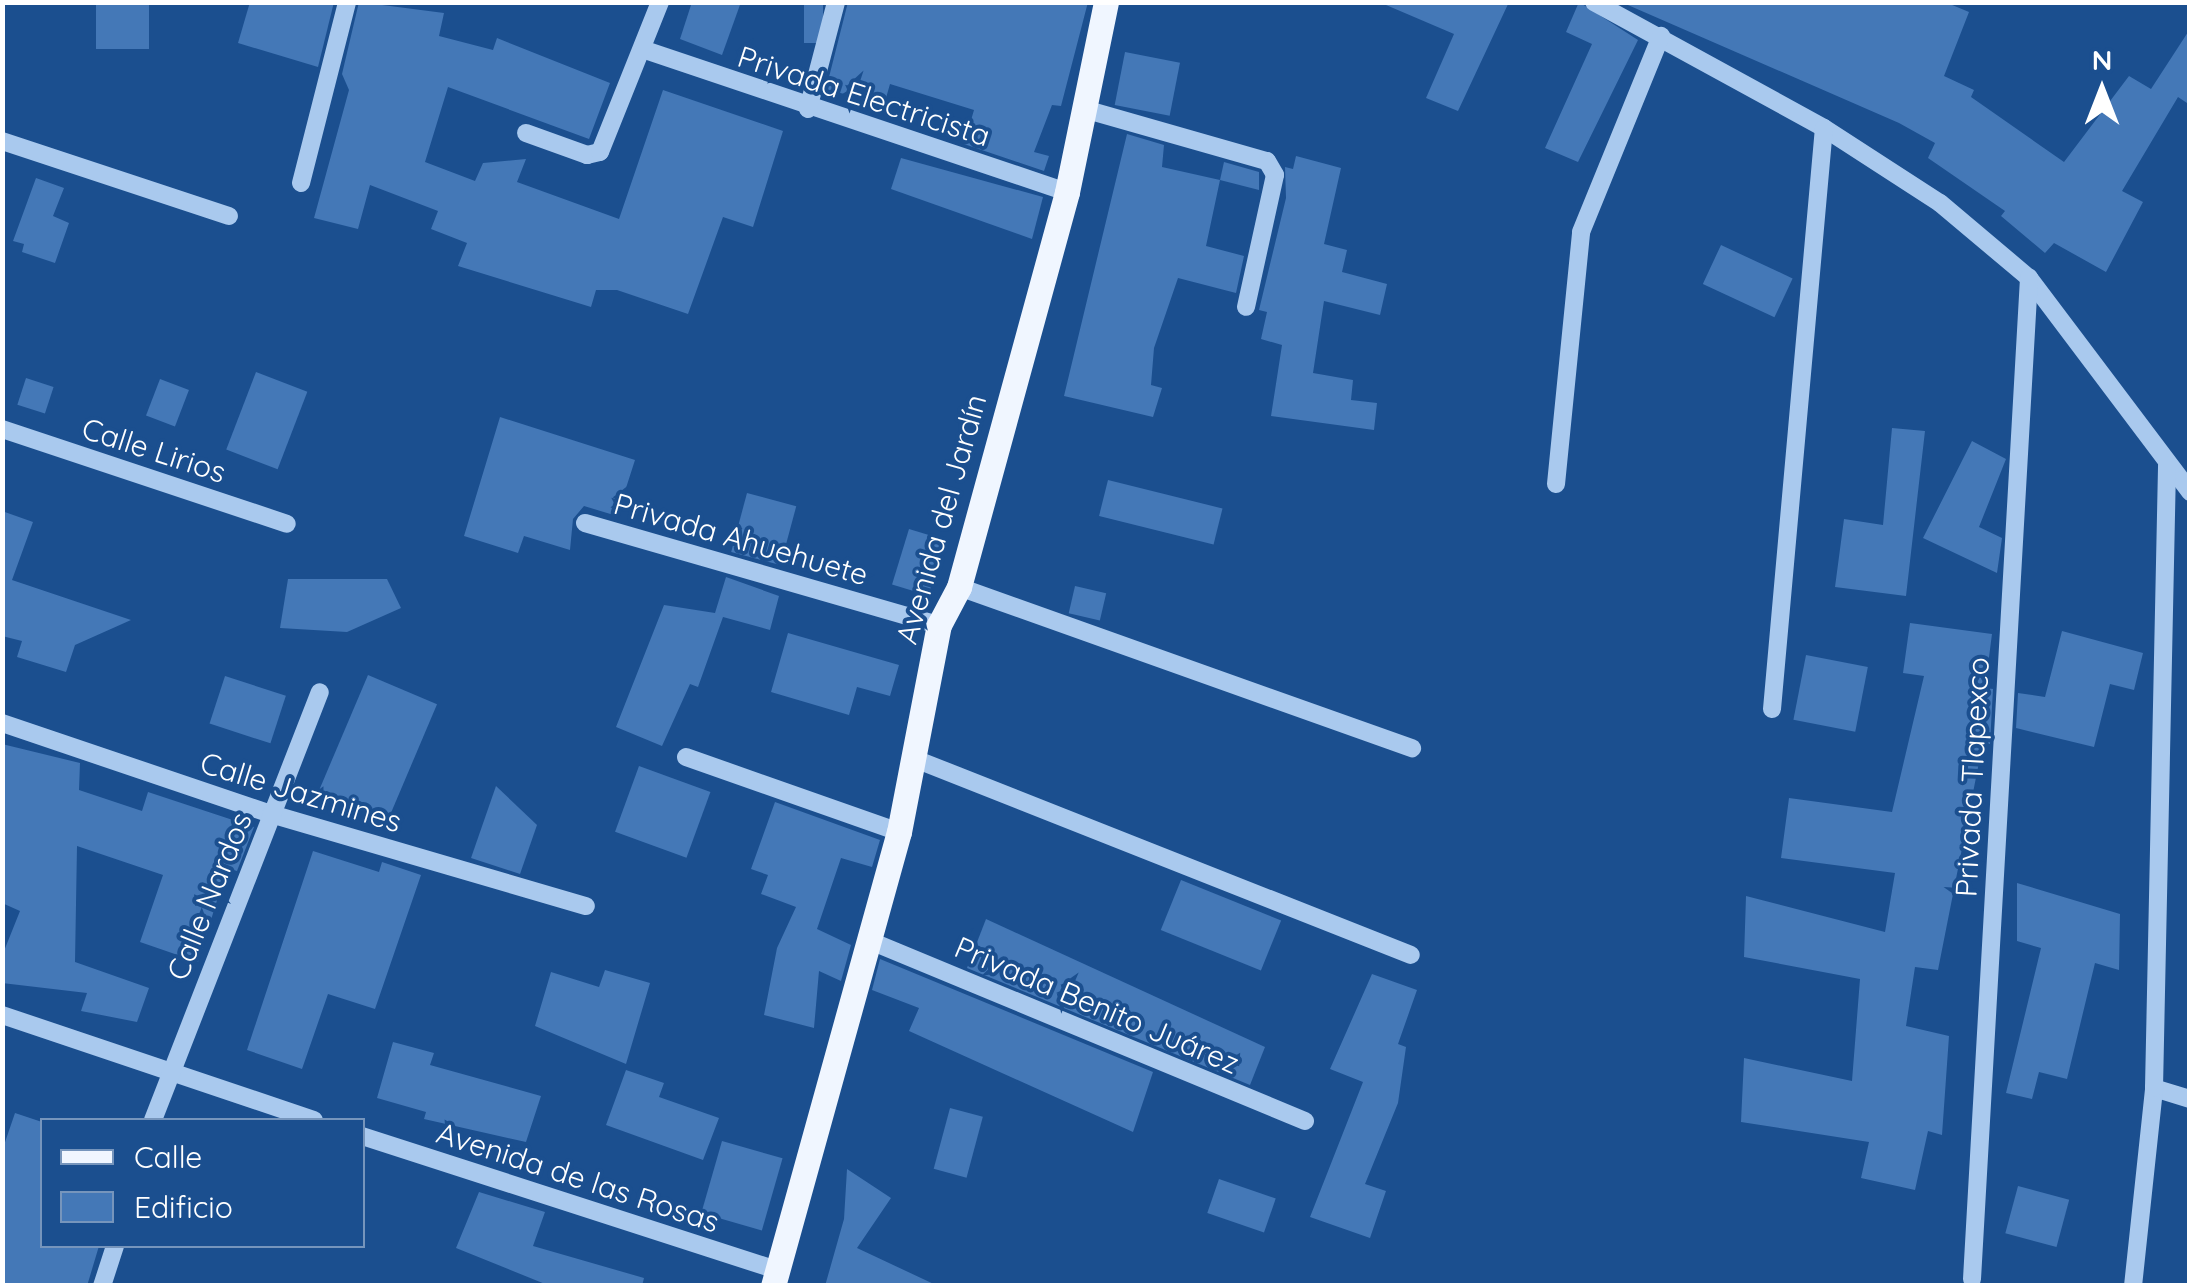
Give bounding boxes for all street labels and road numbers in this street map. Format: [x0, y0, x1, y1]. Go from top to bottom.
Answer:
street label: Privada Electricista [733, 38, 995, 154]
street label: Avenida del Jardín [888, 390, 994, 648]
street label: Calle Lirios [78, 410, 230, 490]
street label: Privada Ahuehuete [610, 485, 872, 593]
street label: Privada Tlapexco [1948, 656, 1996, 898]
street label: Calle Jazmines [196, 744, 406, 840]
street label: Calle Nardos [159, 807, 259, 985]
street label: Privada Benito Juárez [949, 929, 1245, 1081]
street label: Avenida de las Rosas [432, 1114, 724, 1240]

